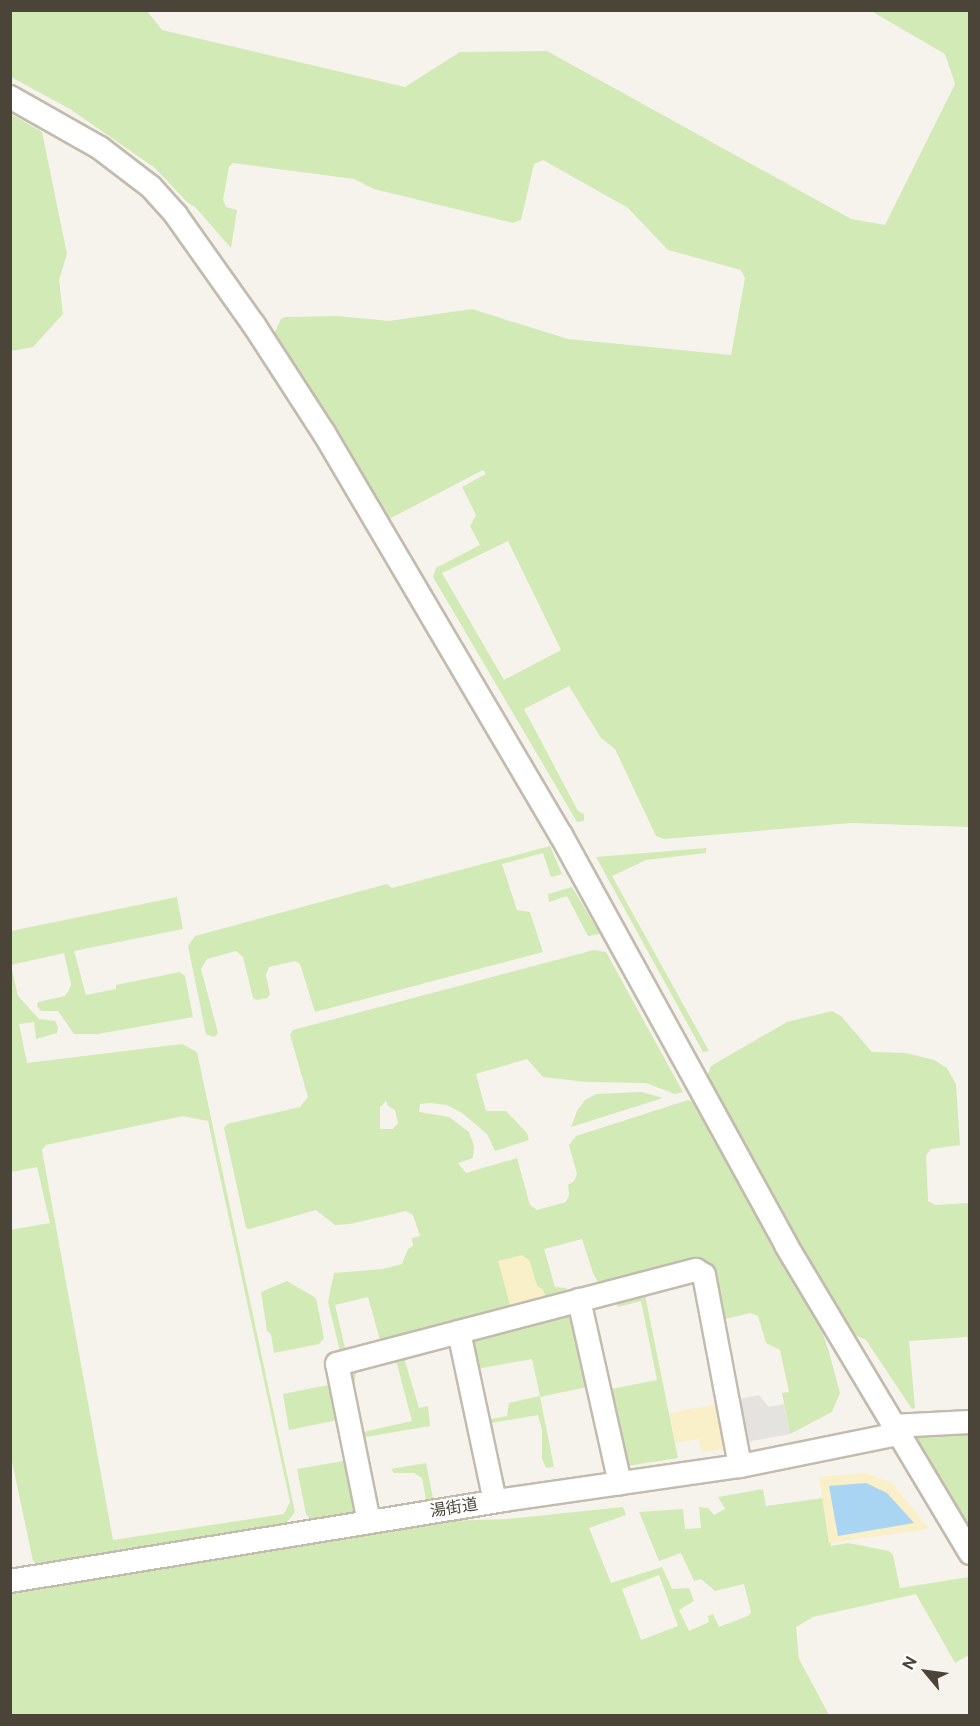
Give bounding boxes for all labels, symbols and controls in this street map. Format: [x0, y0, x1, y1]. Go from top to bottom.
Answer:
street label: 湯街道 [429, 1495, 479, 1521]
north arrow [896, 1642, 956, 1702]
text: N [898, 1653, 921, 1673]

